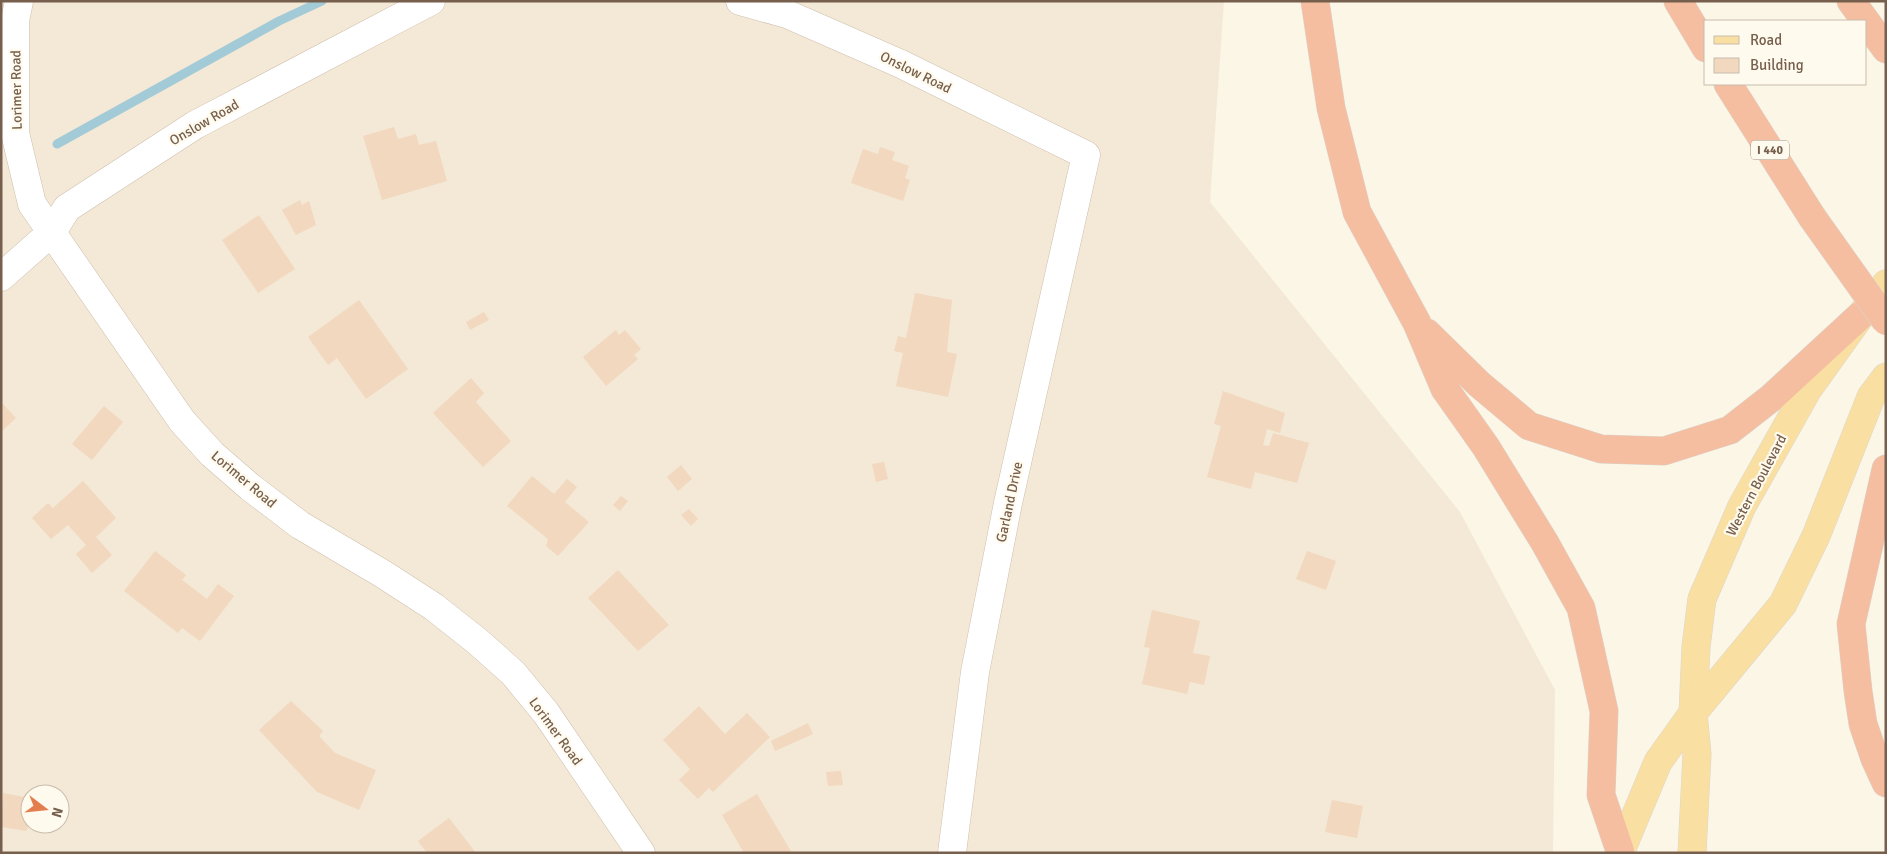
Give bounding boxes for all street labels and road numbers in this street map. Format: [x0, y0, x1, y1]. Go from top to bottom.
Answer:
street label: Onslow Road [877, 48, 954, 97]
street label: Lorimer Road [7, 50, 26, 130]
street label: Onslow Road [167, 96, 242, 149]
road number: I 440 [1751, 140, 1789, 160]
street label: Western Boulevard [1723, 432, 1790, 539]
street label: Lorimer Road [208, 447, 280, 512]
street label: Garland Drive [993, 460, 1026, 544]
street label: Lorimer Road [525, 694, 586, 769]

